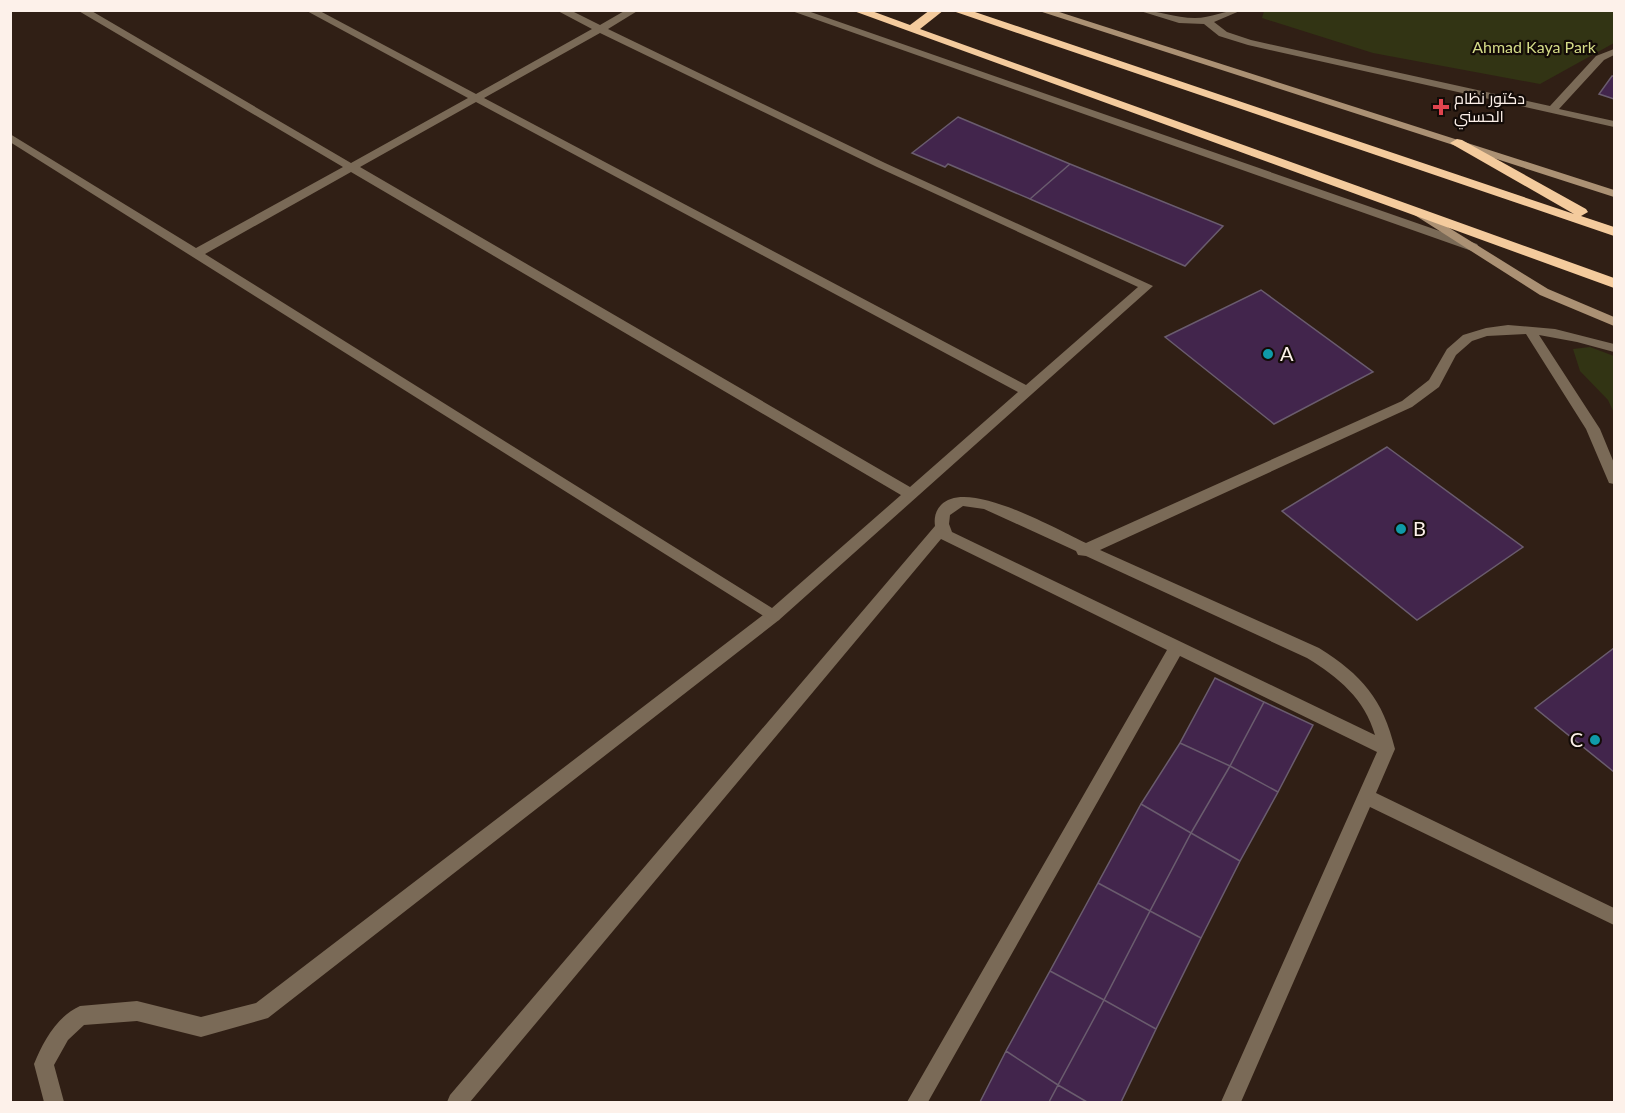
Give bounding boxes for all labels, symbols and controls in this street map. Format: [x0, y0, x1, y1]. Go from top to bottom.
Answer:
park label: Ahmad Kaya Park [1472, 37, 1597, 56]
place label: دكتور نظام الحسني [1454, 88, 1525, 130]
marker: دكتور نظام الحسني [1432, 98, 1450, 116]
place label: A [1280, 341, 1294, 365]
marker: A [1261, 347, 1275, 361]
place label: B [1413, 516, 1426, 540]
marker: B [1394, 522, 1408, 536]
place label: C [1570, 727, 1583, 751]
marker: C [1588, 733, 1602, 747]

